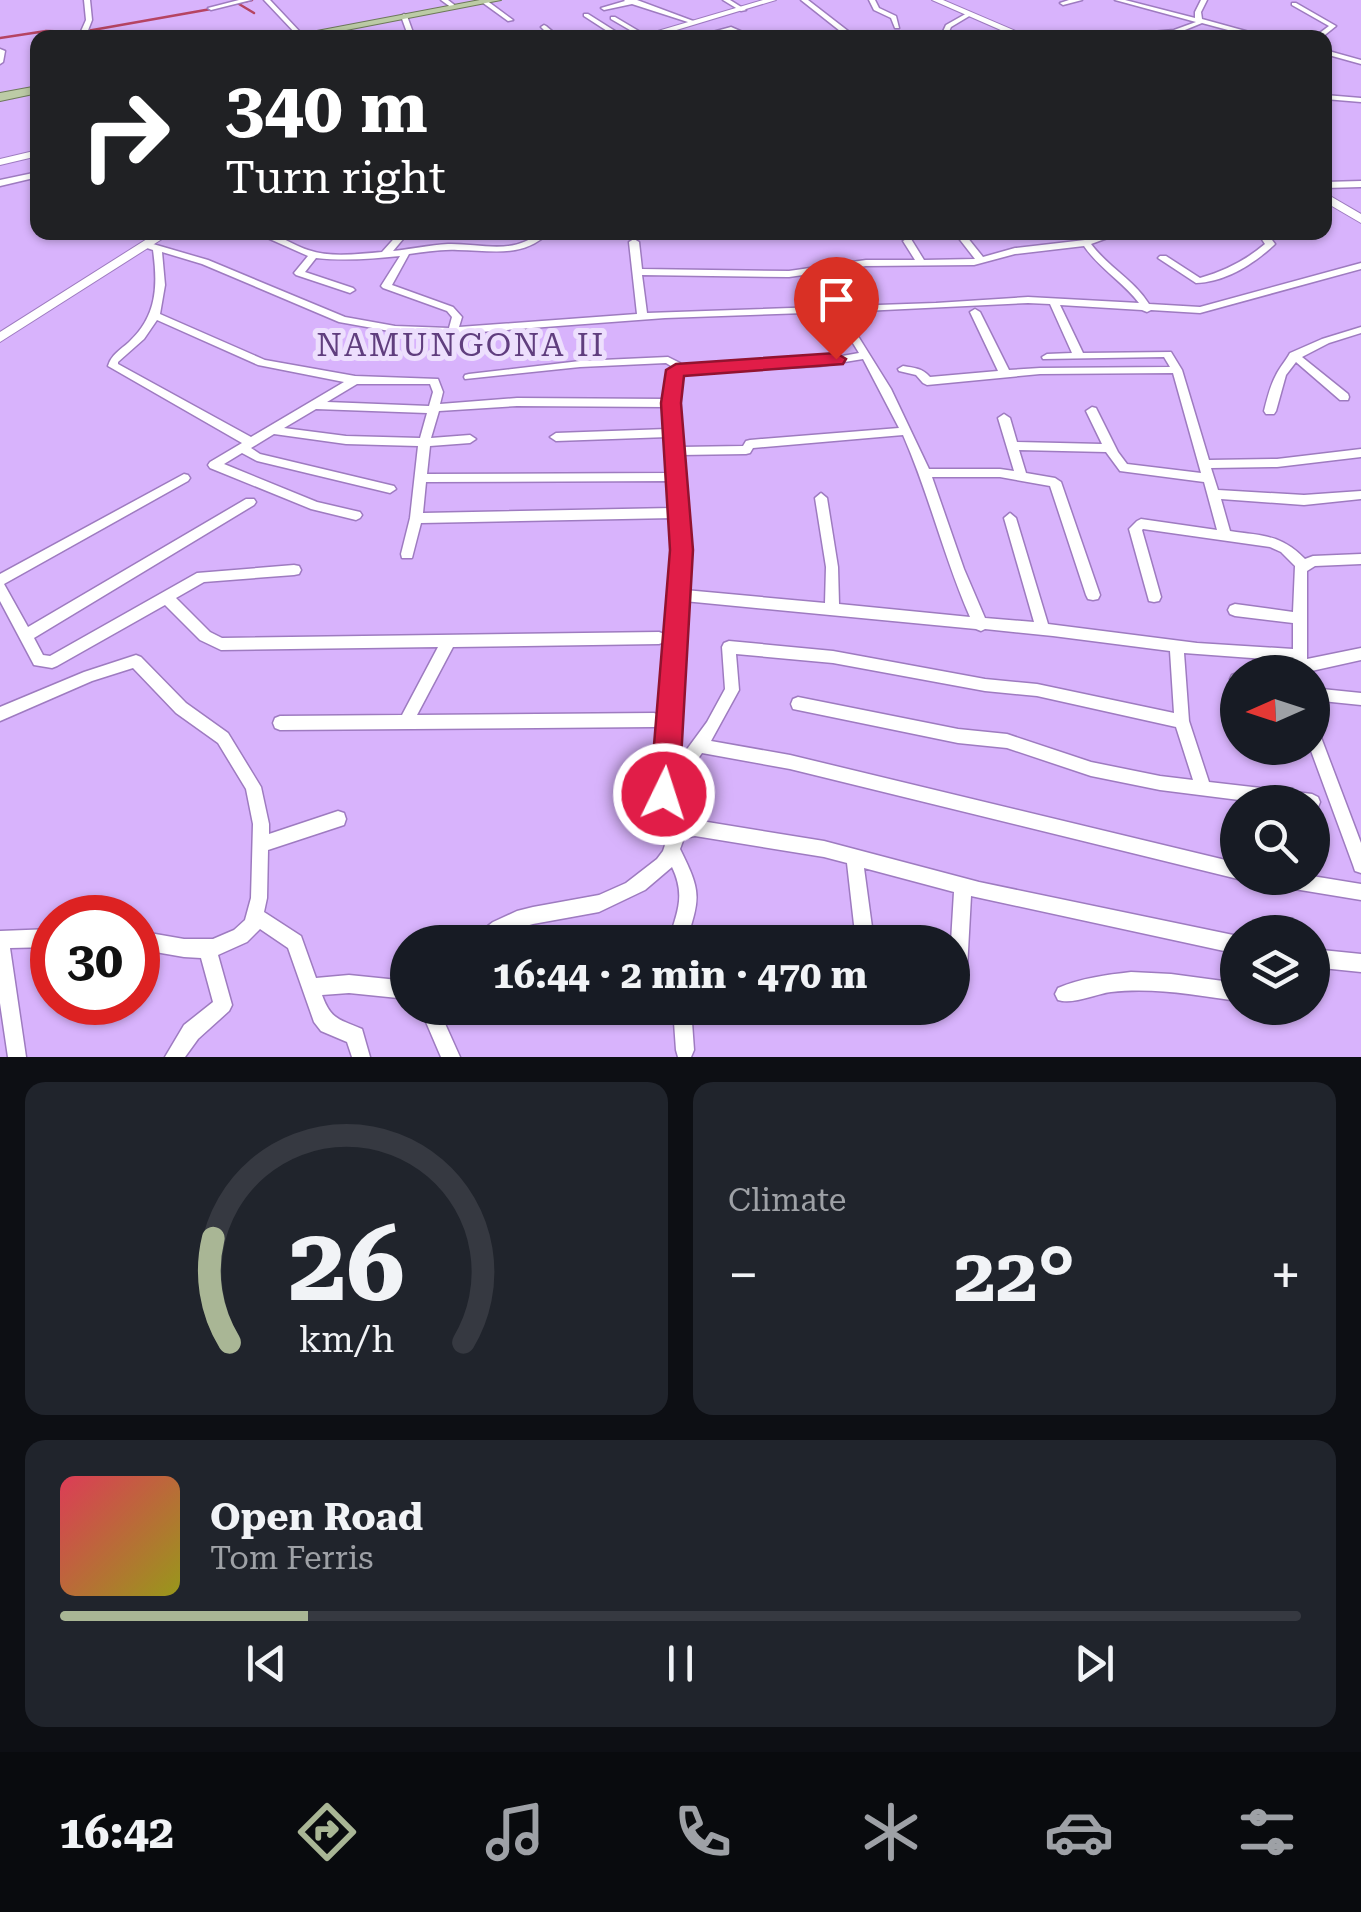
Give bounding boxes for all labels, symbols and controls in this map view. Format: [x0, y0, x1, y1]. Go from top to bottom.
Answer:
text: 340 m [225, 67, 428, 149]
icon: right [60, 70, 190, 200]
text: Turn right [225, 151, 446, 204]
pin [794, 257, 879, 360]
icon: arrive [809, 272, 864, 327]
district label: NAMUNGONA II [316, 326, 606, 364]
north arrow [1220, 655, 1330, 765]
map controls [1220, 655, 1330, 1025]
position arrow [612, 742, 716, 846]
button: search [1220, 785, 1330, 895]
speed limit sign: 30 [30, 895, 160, 1025]
button: layers [1220, 915, 1330, 1025]
text: 16:44 · 2 min · 470 m [493, 953, 867, 997]
text: Climate [728, 1181, 846, 1219]
text: 26 [288, 1204, 405, 1325]
text: 22° [954, 1231, 1075, 1319]
text: − [728, 1243, 759, 1307]
text: + [1270, 1243, 1301, 1307]
text: km/h [299, 1319, 394, 1361]
text: Open Road [210, 1495, 423, 1539]
text: Tom Ferris [210, 1539, 373, 1577]
icon: previous [239, 1636, 294, 1691]
icon: pause [653, 1636, 708, 1691]
icon: next [1067, 1636, 1122, 1691]
icon: directions [292, 1797, 362, 1867]
icon: music [480, 1797, 550, 1867]
icon: phone [668, 1797, 738, 1867]
icon: climate [856, 1797, 926, 1867]
icon: car [1044, 1797, 1114, 1867]
icon: filters [1232, 1797, 1302, 1867]
text: 16:42 [59, 1806, 174, 1859]

